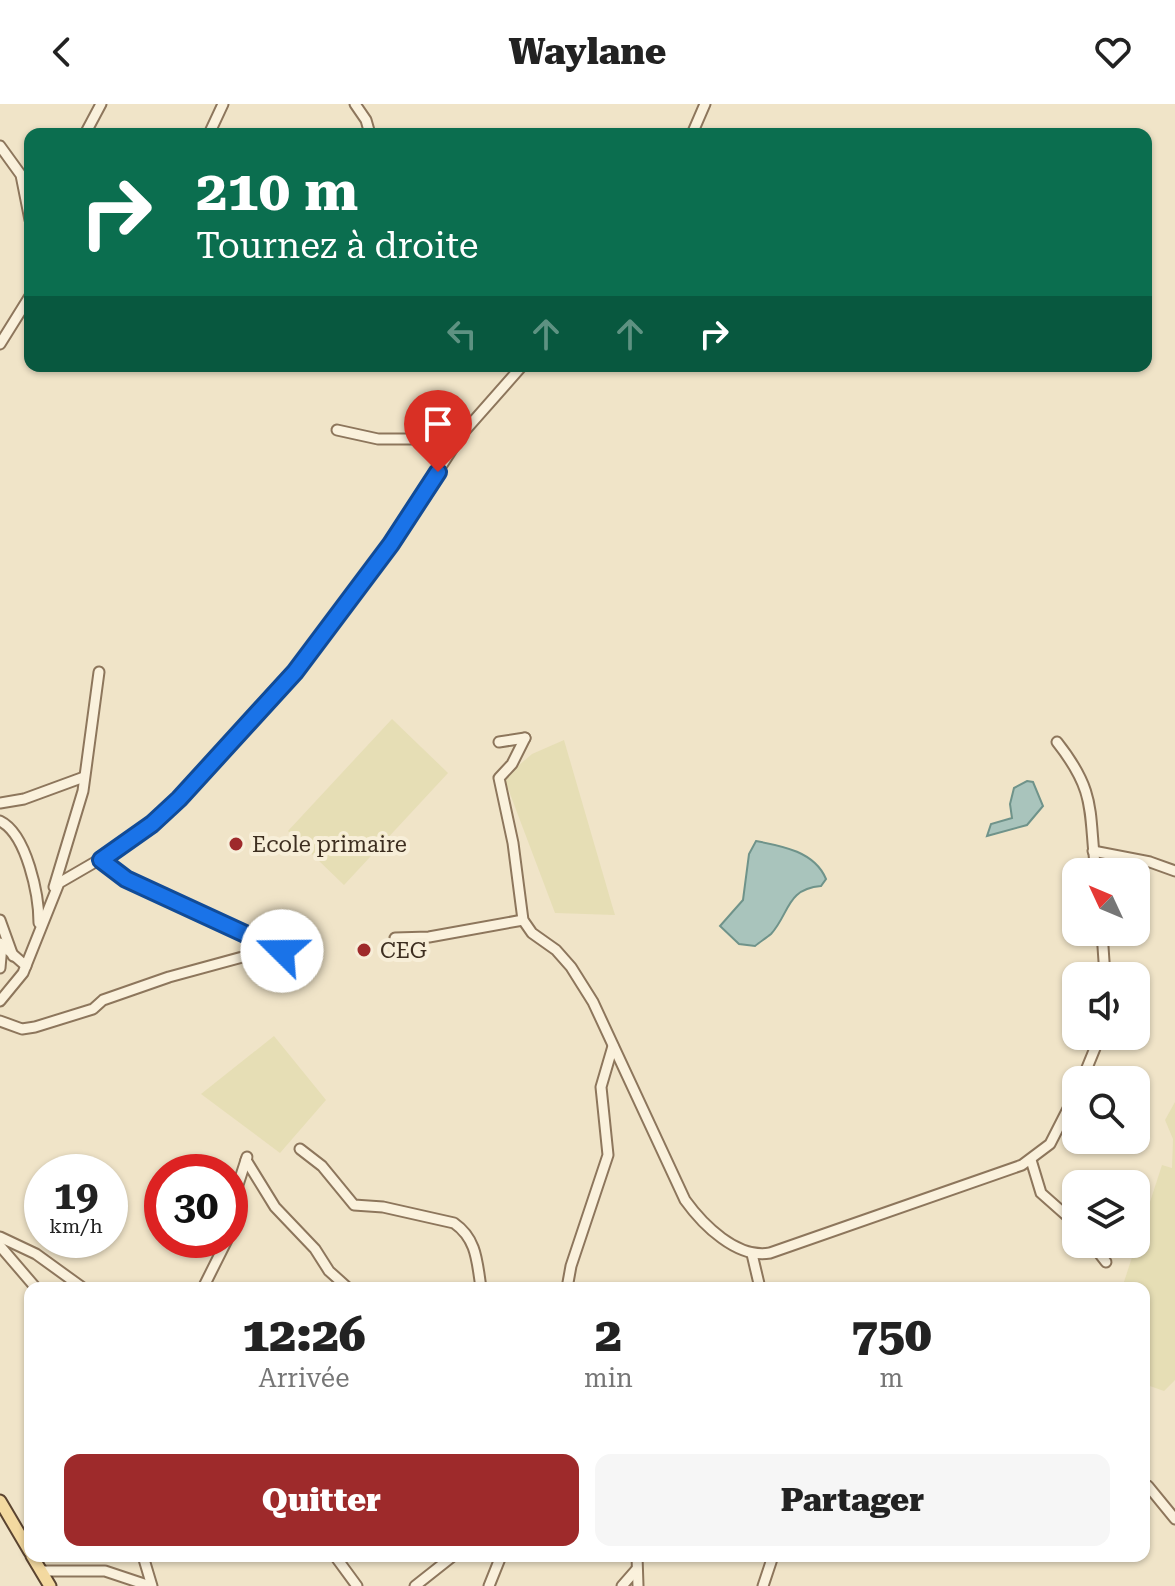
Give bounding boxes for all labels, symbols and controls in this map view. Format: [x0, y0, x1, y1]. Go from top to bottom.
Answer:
icon: back [40, 30, 84, 74]
icon: heart [1091, 30, 1135, 74]
text: Waylane [509, 31, 666, 73]
text: 210 m [196, 158, 358, 224]
icon: right [64, 160, 168, 264]
text: Tournez à droite [196, 225, 479, 267]
icon: left [440, 312, 484, 356]
icon: ahead [524, 312, 568, 356]
icon: ahead [608, 312, 652, 356]
icon: right [692, 312, 736, 356]
pin [404, 390, 472, 472]
icon: arrive [416, 402, 460, 446]
place label: Ecole primaire [252, 832, 407, 857]
marker: Ecole primaire [227, 835, 245, 853]
north arrow [1062, 858, 1150, 946]
map controls [1062, 858, 1150, 1258]
position arrow [240, 909, 324, 993]
place label: CEG [380, 938, 427, 963]
marker: CEG [355, 941, 373, 959]
button: sound [1062, 962, 1150, 1050]
button: search [1062, 1066, 1150, 1154]
speed limit sign: 30 [144, 1154, 248, 1258]
button: layers [1062, 1170, 1150, 1258]
text: 19 [54, 1172, 98, 1219]
text: km/h [49, 1214, 103, 1238]
text: 12:26 [242, 1307, 366, 1363]
text: 2 [595, 1307, 622, 1363]
text: 750 [851, 1307, 932, 1363]
text: Arrivée [258, 1363, 350, 1393]
text: min [584, 1363, 633, 1393]
text: m [880, 1363, 903, 1393]
button: Quitter [64, 1454, 579, 1546]
button: Partager [595, 1454, 1110, 1546]

